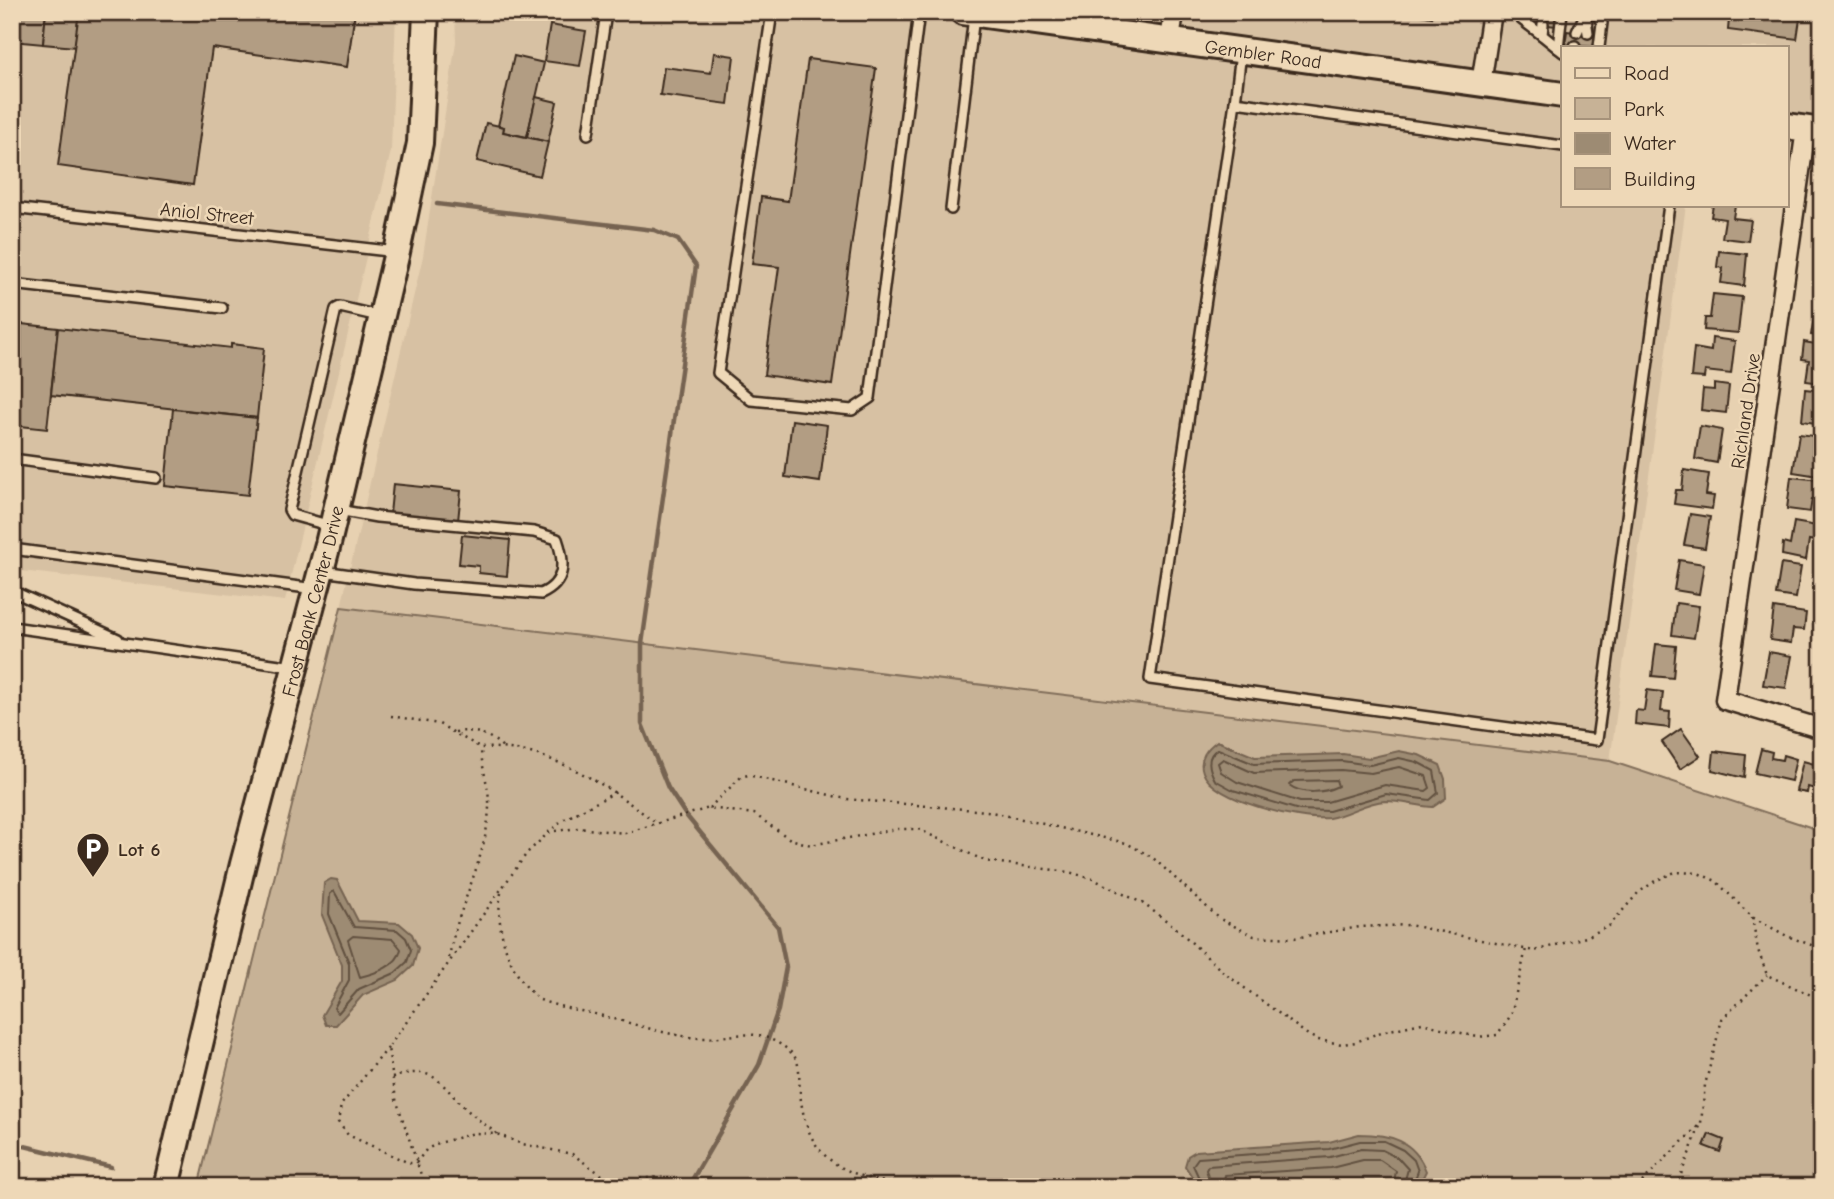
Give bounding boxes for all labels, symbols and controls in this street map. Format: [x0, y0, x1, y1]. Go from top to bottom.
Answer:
street label: Gembler Road [1203, 36, 1323, 73]
legend [1561, 46, 1788, 206]
text: Road [1624, 61, 1669, 85]
text: Park [1624, 97, 1664, 121]
text: Water [1624, 131, 1677, 155]
text: Building [1624, 167, 1696, 191]
street label: Aniol Street [159, 198, 255, 230]
street label: Richland Drive [1727, 352, 1765, 470]
street label: Frost Bank Center Drive [278, 504, 349, 699]
parking icon: Lot 6 [74, 830, 112, 879]
place label: Lot 6 [118, 839, 160, 861]

